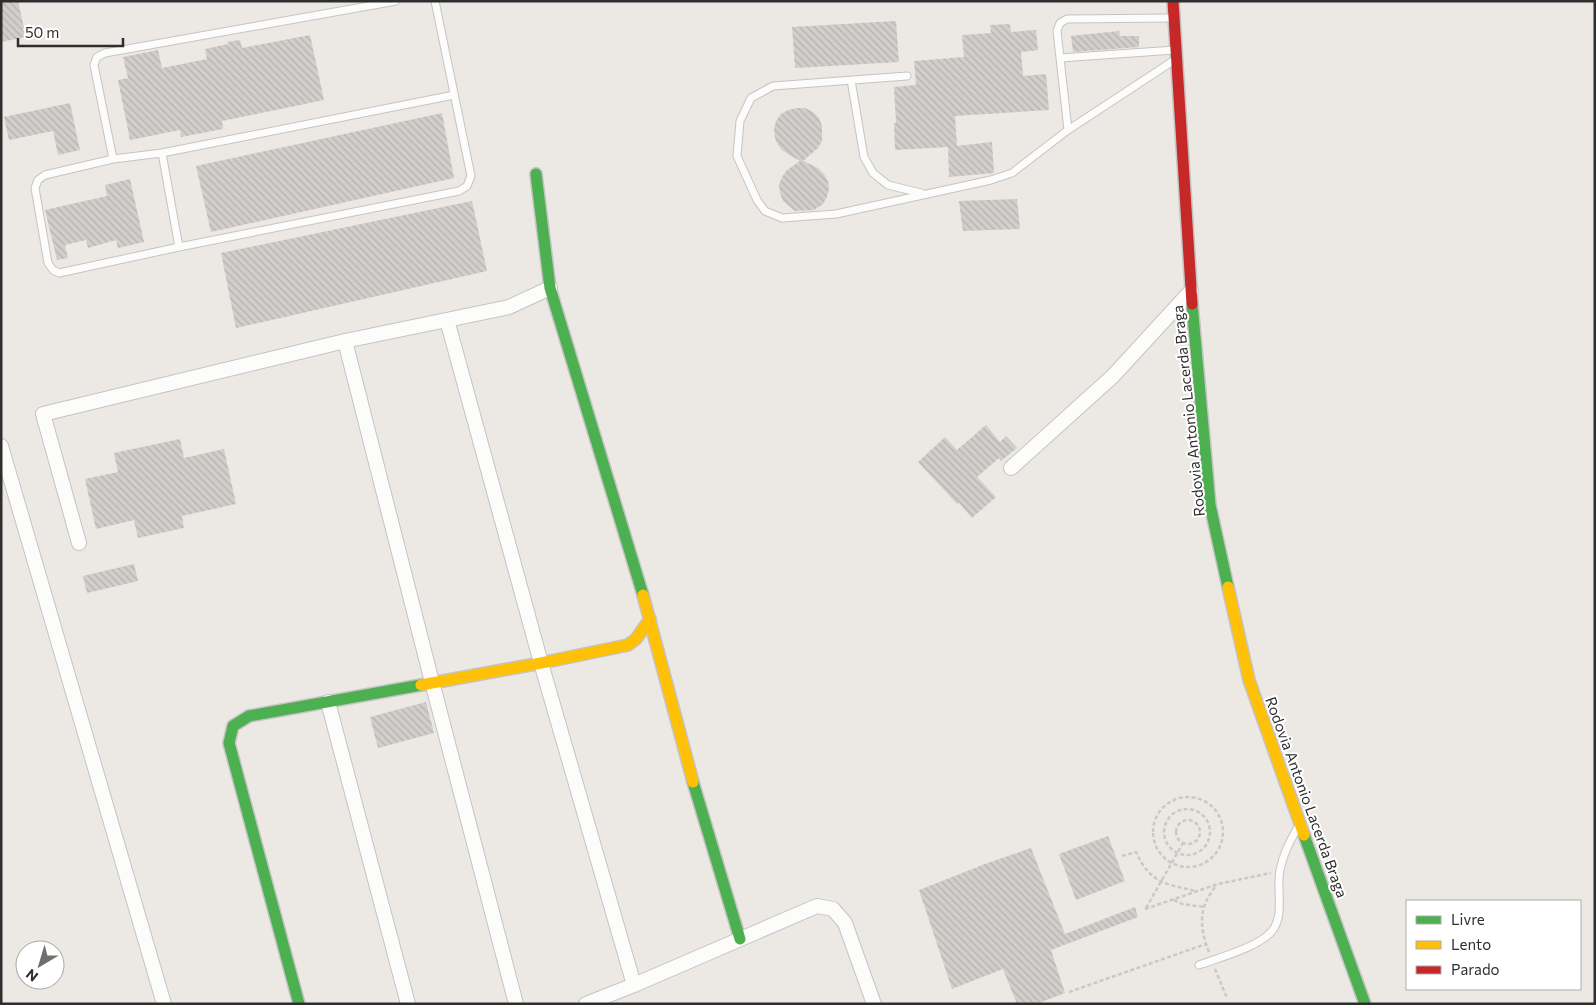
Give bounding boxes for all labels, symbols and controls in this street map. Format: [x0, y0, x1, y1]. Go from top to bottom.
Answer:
scale bar [18, 15, 122, 47]
text: 50 m [25, 23, 59, 41]
street label: Rodovia Antonio Lacerda Braga [1168, 304, 1208, 518]
street label: Rodovia Antonio Lacerda Braga [1262, 694, 1352, 900]
legend [1406, 900, 1581, 990]
text: Livre [1451, 910, 1485, 928]
text: Lento [1451, 935, 1491, 953]
north arrow [15, 940, 65, 990]
text: Parado [1451, 960, 1500, 978]
text: N [22, 966, 41, 986]

